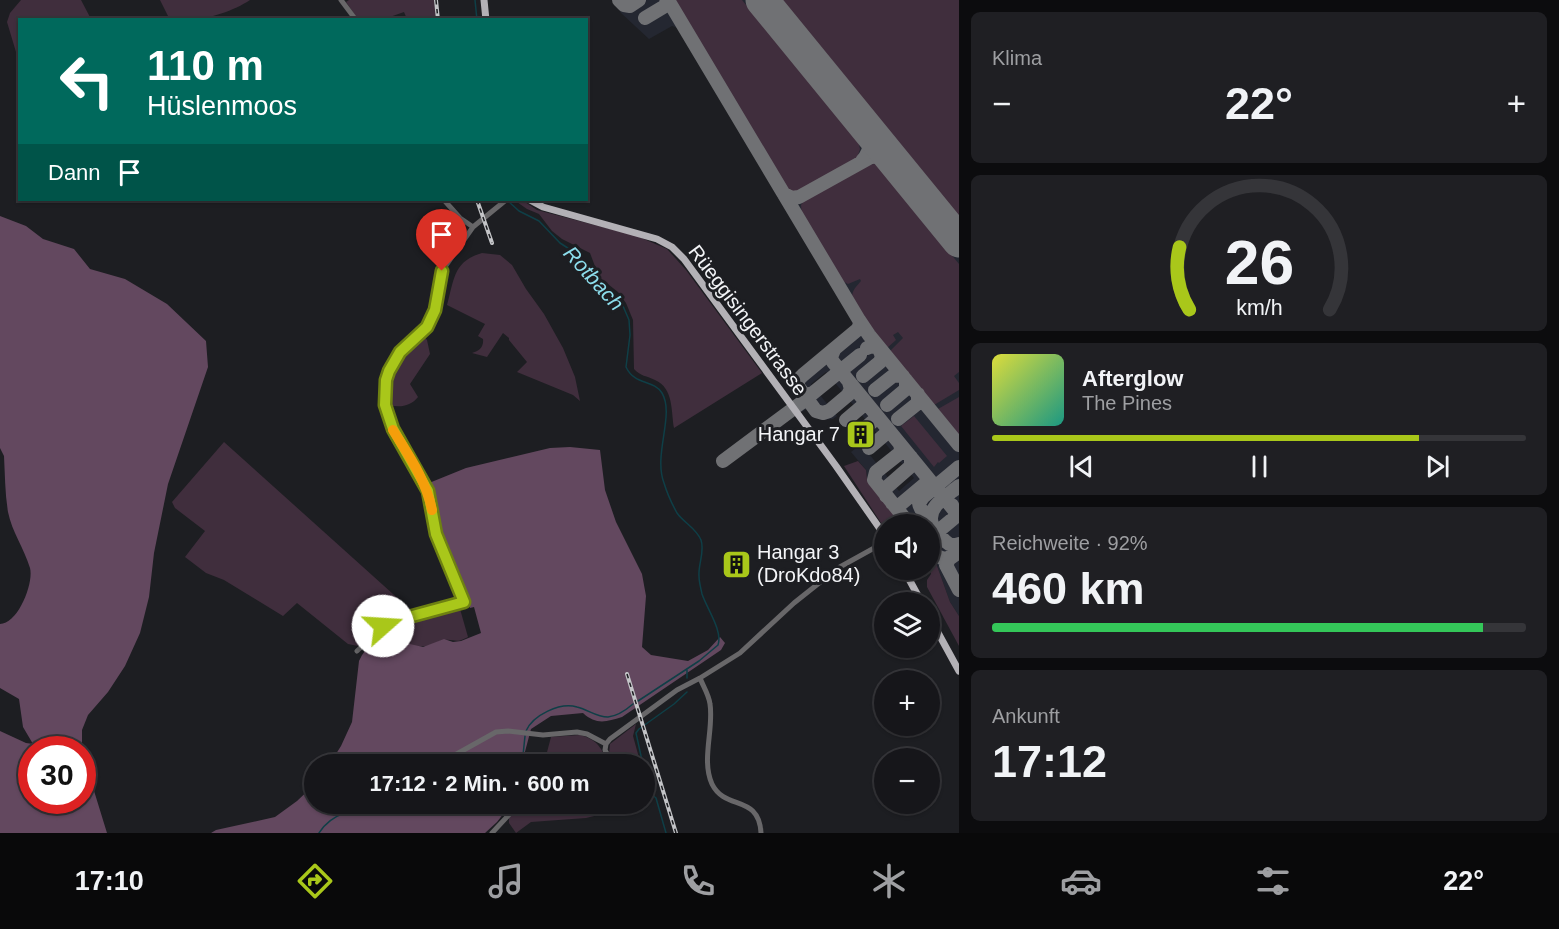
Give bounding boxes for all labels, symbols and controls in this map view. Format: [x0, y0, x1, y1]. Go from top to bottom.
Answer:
icon: left [48, 42, 126, 120]
text: 110 m [147, 42, 264, 89]
text: Klima [992, 47, 1042, 69]
text: 22° [1225, 78, 1293, 129]
text: − [992, 85, 1011, 122]
text: + [1507, 85, 1526, 122]
text: Hüslenmoos [147, 91, 297, 121]
icon: arrive [113, 156, 146, 189]
text: Dann [48, 160, 101, 185]
pin [416, 209, 467, 271]
icon: arrive [425, 218, 458, 251]
text: 26 [1224, 228, 1294, 297]
water label: Rotbach [559, 241, 629, 315]
street label: Rüeggisingerstrasse [684, 241, 812, 399]
text: km/h [1236, 297, 1282, 321]
text: Afterglow [1082, 366, 1183, 391]
text: The Pines [1082, 392, 1172, 414]
building icon: Hangar 7 [845, 418, 877, 450]
place label: Hangar 7 [758, 423, 840, 445]
icon: previous [1065, 450, 1098, 483]
icon: pause [1243, 450, 1276, 483]
icon: next [1421, 450, 1454, 483]
map controls [874, 514, 940, 814]
button: sound [874, 514, 940, 580]
text: Reichweite · 92% [992, 532, 1148, 554]
place label: Hangar 3 (DroKdo84) [757, 541, 860, 586]
building icon: Hangar 3 (DroKdo84) [720, 548, 752, 580]
text: 460 km [992, 563, 1145, 614]
button: layers [874, 592, 940, 658]
position arrow [351, 594, 415, 658]
button: + [874, 670, 940, 736]
text: Ankunft [992, 705, 1060, 727]
speed limit sign: 30 [18, 736, 96, 814]
text: 17:12 [992, 736, 1107, 787]
button: − [874, 748, 940, 814]
text: 17:12 · 2 Min. · 600 m [369, 771, 590, 796]
icon: directions [294, 860, 336, 902]
icon: music [485, 860, 527, 902]
icon: phone [677, 860, 719, 902]
icon: climate [868, 860, 910, 902]
icon: car [1060, 860, 1102, 902]
icon: filters [1252, 860, 1294, 902]
text: 17:10 [75, 866, 144, 896]
text: 22° [1443, 866, 1484, 896]

